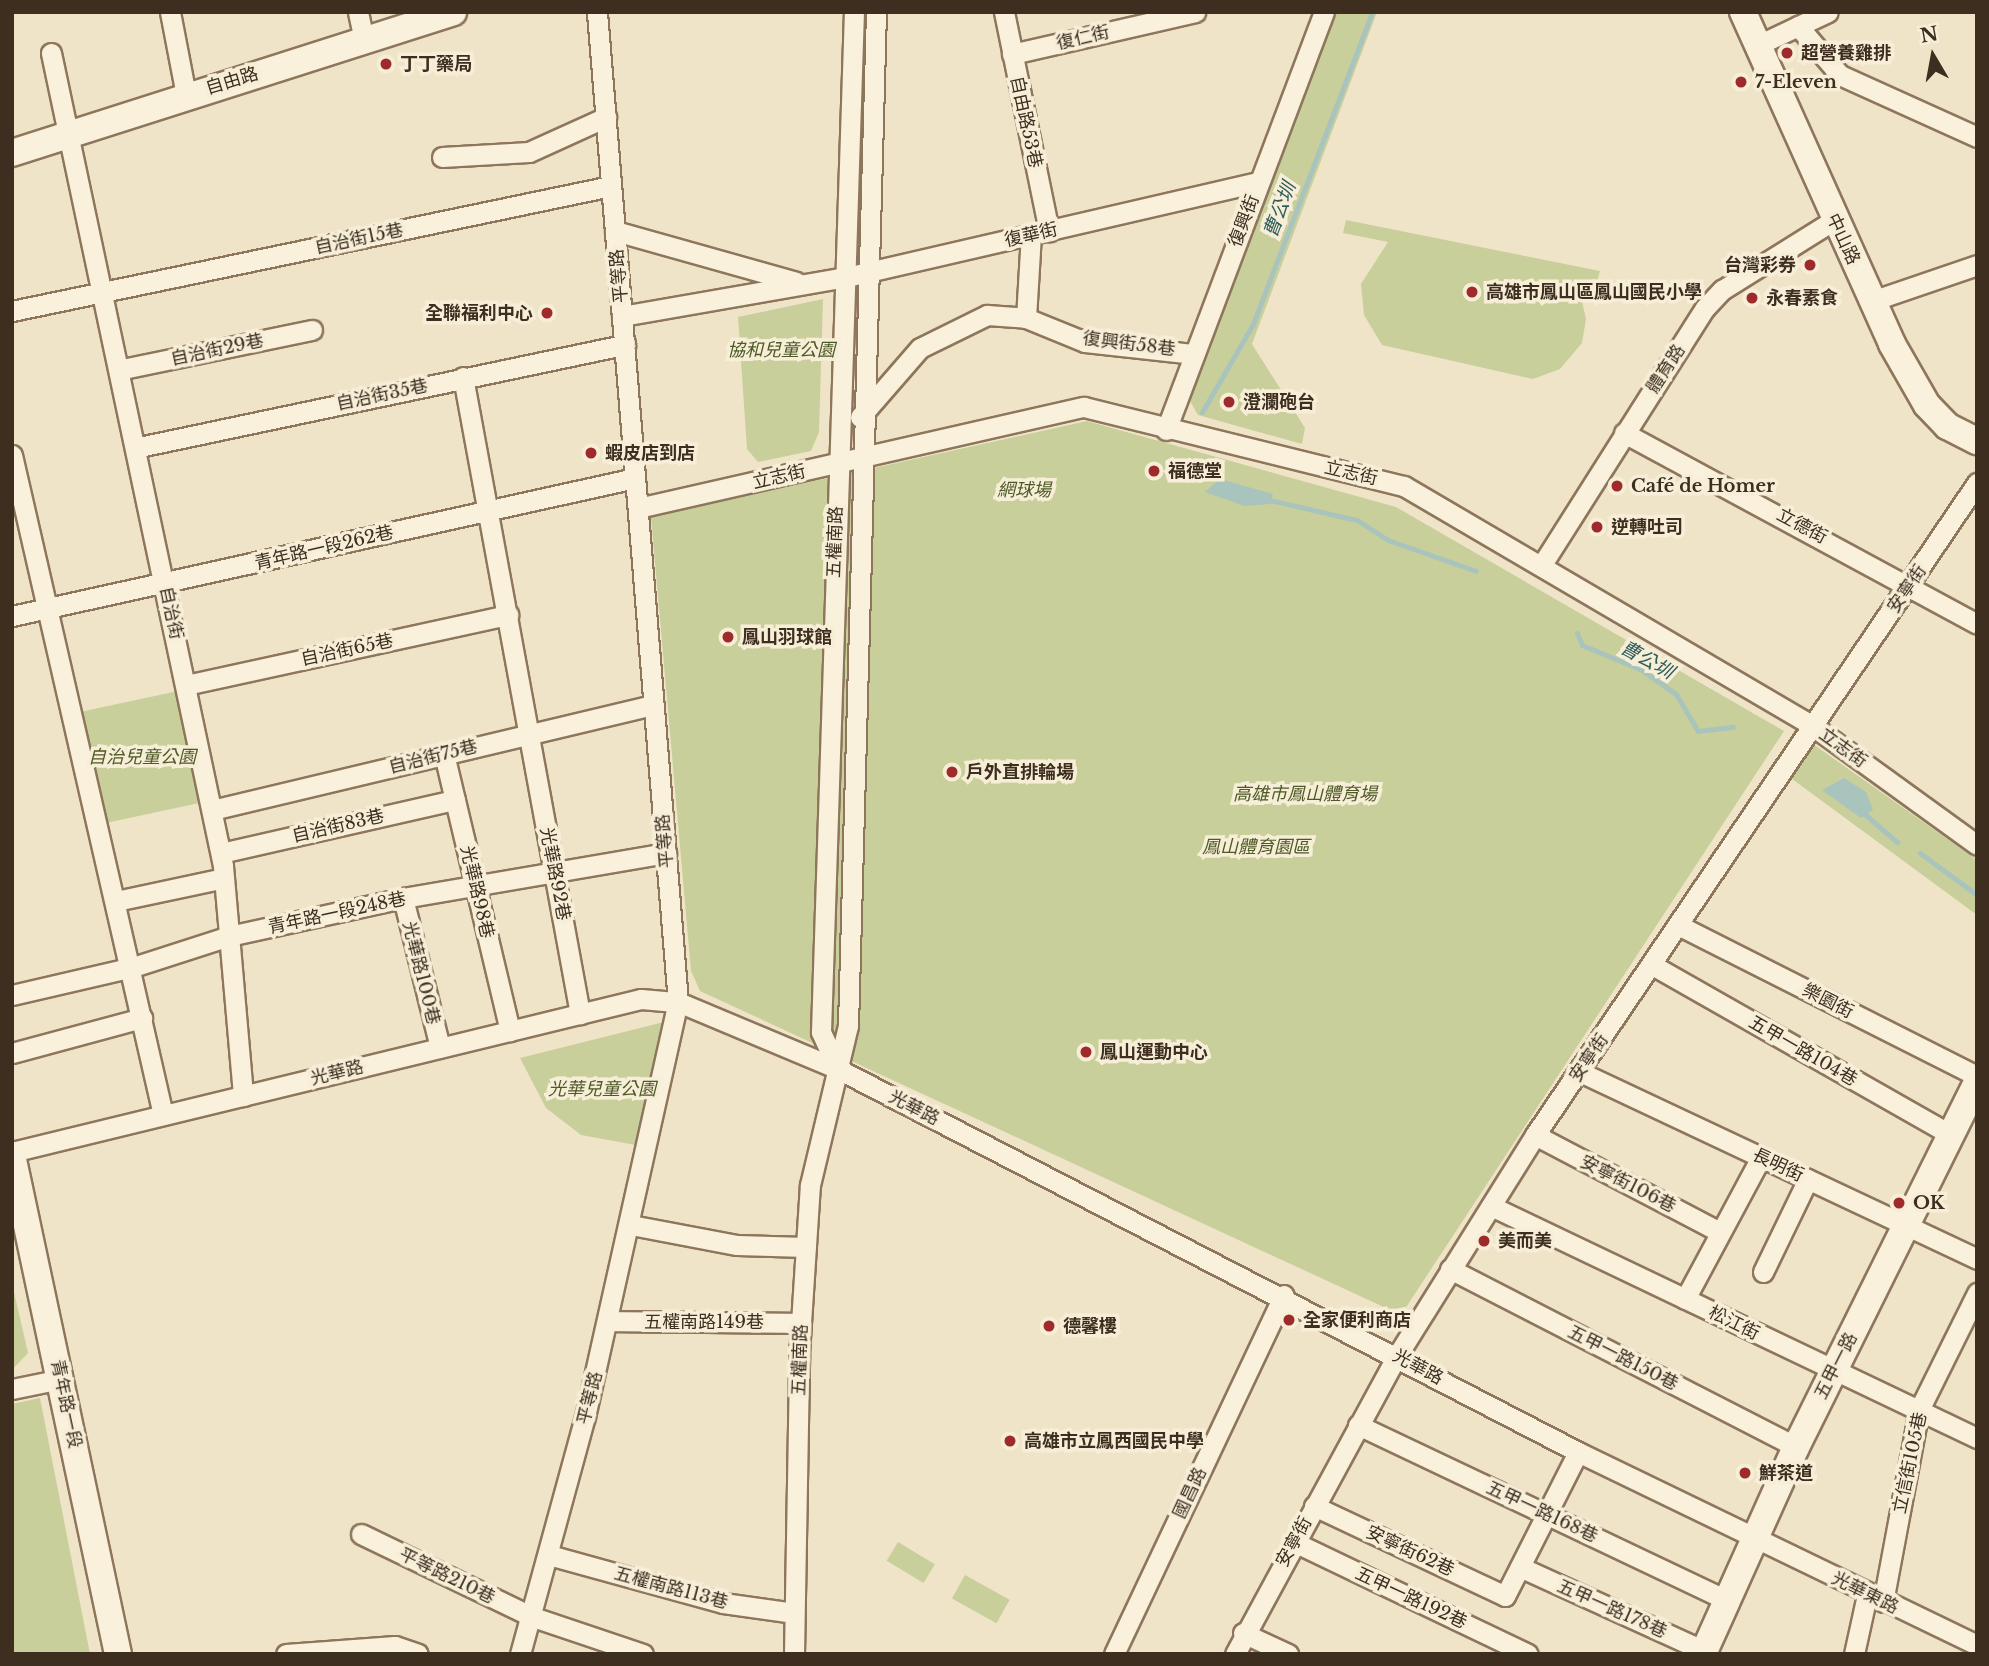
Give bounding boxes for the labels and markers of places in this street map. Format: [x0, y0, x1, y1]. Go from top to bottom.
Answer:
place label: 超營養雞排 [1801, 42, 1891, 64]
marker: 超營養雞排 [1779, 45, 1795, 61]
place label: 丁丁藥局 [400, 53, 472, 75]
marker: 丁丁藥局 [378, 56, 394, 72]
place label: 7-Eleven [1755, 71, 1837, 93]
marker: 7-Eleven [1733, 74, 1749, 90]
place label: 台灣彩券 [1724, 254, 1796, 276]
marker: 台灣彩券 [1802, 257, 1818, 273]
place label: 高雄市鳳山區鳳山國民小學 [1486, 281, 1702, 303]
marker: 高雄市鳳山區鳳山國民小學 [1464, 284, 1480, 300]
place label: 永春素食 [1766, 287, 1838, 309]
marker: 永春素食 [1744, 290, 1760, 306]
place label: 全聯福利中心 [425, 302, 533, 324]
marker: 全聯福利中心 [539, 305, 555, 321]
place label: 澄瀾砲台 [1243, 391, 1315, 413]
marker: 澄瀾砲台 [1221, 394, 1237, 410]
place label: 蝦皮店到店 [605, 442, 695, 464]
marker: 蝦皮店到店 [583, 445, 599, 461]
place label: 福德堂 [1168, 460, 1222, 482]
marker: 福德堂 [1146, 463, 1162, 479]
place label: Café de Homer [1631, 475, 1775, 497]
marker: Café de Homer [1609, 478, 1625, 494]
place label: 逆轉吐司 [1611, 516, 1683, 538]
marker: 逆轉吐司 [1589, 519, 1605, 535]
place label: 鳳山羽球館 [742, 626, 832, 648]
marker: 鳳山羽球館 [720, 629, 736, 645]
place label: 戶外直排輪場 [966, 761, 1074, 783]
marker: 戶外直排輪場 [944, 764, 960, 780]
place label: 鳳山運動中心 [1100, 1041, 1208, 1063]
marker: 鳳山運動中心 [1078, 1044, 1094, 1060]
place label: OK [1913, 1192, 1945, 1214]
marker: OK [1891, 1195, 1907, 1211]
place label: 美而美 [1498, 1230, 1552, 1252]
marker: 美而美 [1476, 1233, 1492, 1249]
place label: 全家便利商店 [1303, 1309, 1411, 1331]
marker: 全家便利商店 [1281, 1312, 1297, 1328]
place label: 德馨樓 [1063, 1315, 1117, 1337]
marker: 德馨樓 [1041, 1318, 1057, 1334]
place label: 高雄市立鳳西國民中學 [1024, 1430, 1204, 1452]
marker: 高雄市立鳳西國民中學 [1002, 1433, 1018, 1449]
place label: 鮮茶道 [1759, 1462, 1813, 1484]
marker: 鮮茶道 [1737, 1465, 1753, 1481]

